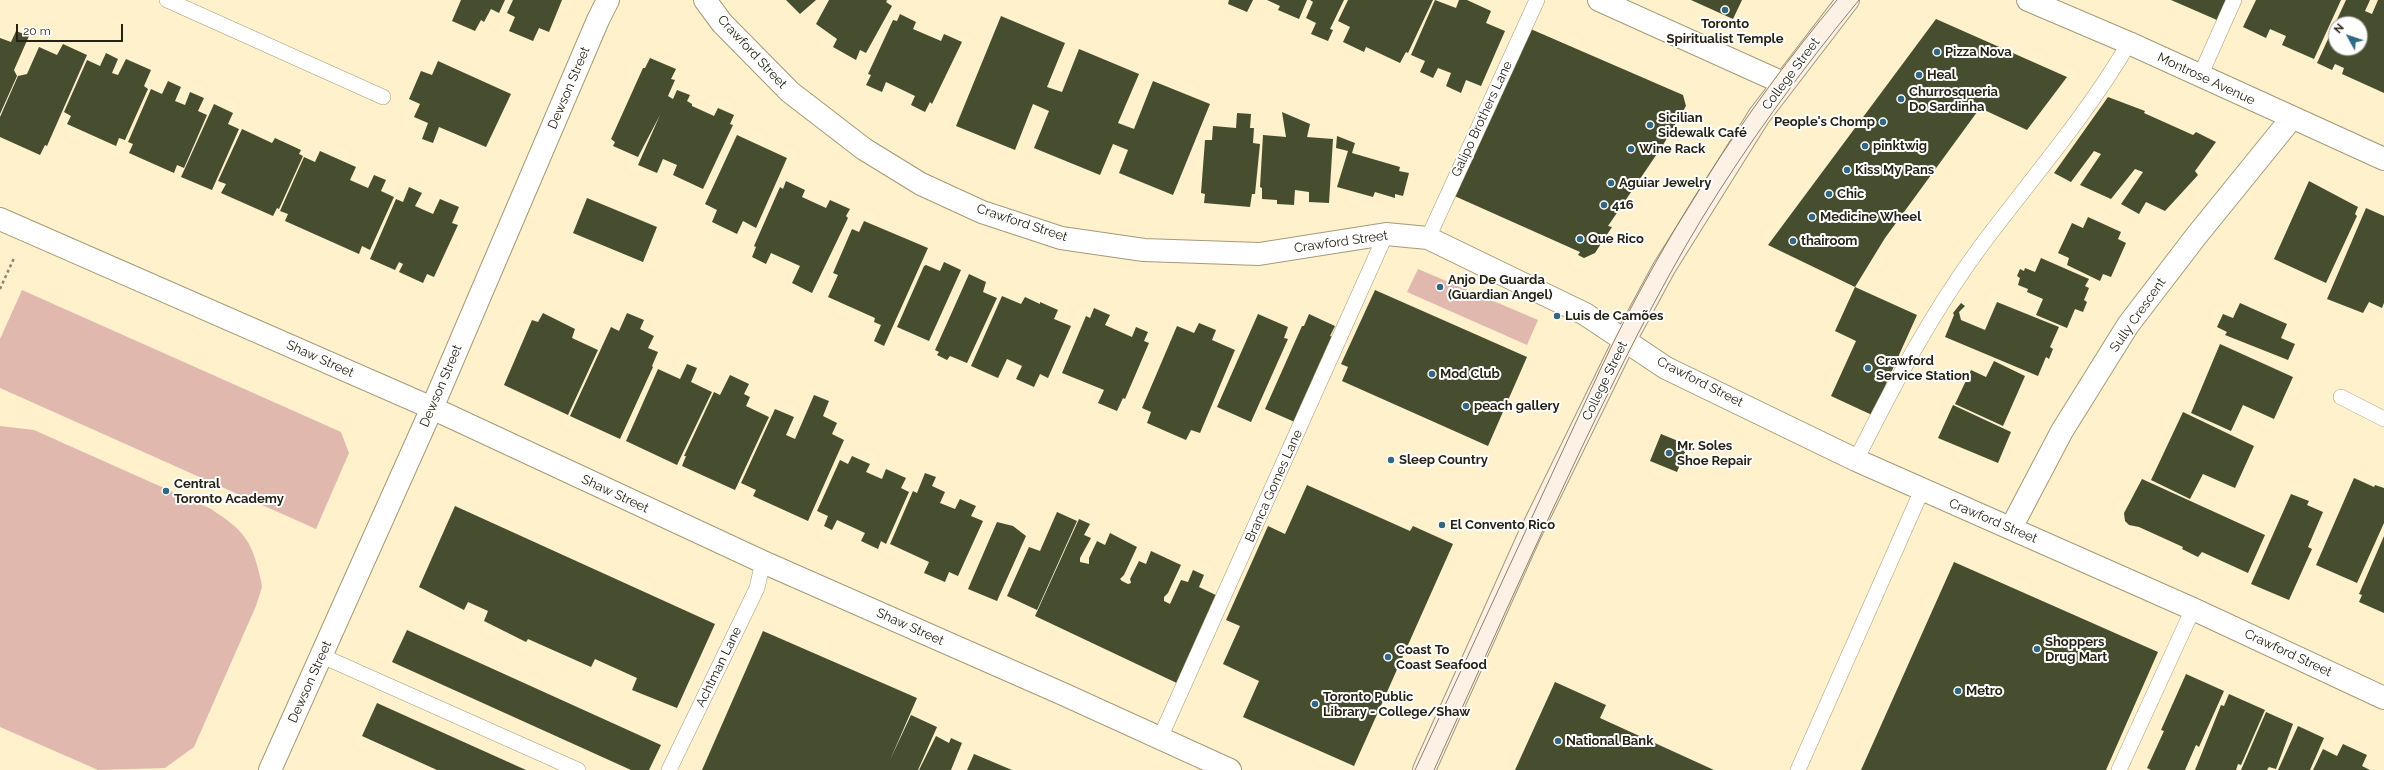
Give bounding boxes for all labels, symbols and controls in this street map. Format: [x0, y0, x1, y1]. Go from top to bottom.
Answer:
marker: Toronto Spiritualist Temple [1720, 5, 1730, 15]
street label: Crawford Street [714, 12, 790, 92]
scale bar [18, 16, 125, 42]
place label: Toronto Spiritualist Temple [1666, 16, 1784, 47]
north arrow [2328, 16, 2368, 56]
text: N [2332, 21, 2347, 36]
text: 20 m [23, 24, 51, 38]
street label: College Street [1759, 35, 1823, 113]
street label: Dewson Street [545, 44, 593, 132]
place label: Pizza Nova [1945, 44, 2012, 60]
marker: Pizza Nova [1932, 47, 1942, 57]
street label: Montrose Avenue [2155, 50, 2257, 108]
street label: Galipo Brothers Lane [1448, 59, 1516, 179]
place label: Heal [1927, 67, 1956, 83]
marker: Heal [1914, 70, 1924, 80]
place label: Churrosqueria Do Sardinha [1909, 84, 1998, 115]
marker: Churrosqueria Do Sardinha [1896, 94, 1906, 104]
place label: Sicilian Sidewalk Café [1658, 110, 1747, 141]
place label: People's Chomp [1774, 114, 1875, 130]
marker: People's Chomp [1878, 117, 1888, 127]
marker: Sicilian Sidewalk Café [1645, 120, 1655, 130]
place label: pinktwig [1873, 138, 1927, 154]
place label: Wine Rack [1639, 141, 1705, 157]
marker: pinktwig [1860, 141, 1870, 151]
marker: Wine Rack [1626, 144, 1636, 154]
place label: Kiss My Pans [1855, 162, 1934, 178]
marker: Kiss My Pans [1842, 165, 1852, 175]
place label: Aguiar Jewelry [1619, 175, 1711, 191]
marker: Aguiar Jewelry [1606, 178, 1616, 188]
place label: Chic [1837, 186, 1864, 202]
marker: Chic [1824, 189, 1834, 199]
place label: 416 [1612, 197, 1634, 213]
marker: 416 [1599, 200, 1609, 210]
street label: Crawford Street [975, 201, 1069, 245]
place label: Medicine Wheel [1820, 209, 1921, 225]
marker: Medicine Wheel [1807, 212, 1817, 222]
street label: Crawford Street [1293, 228, 1389, 256]
place label: Que Rico [1588, 231, 1644, 247]
place label: thairoom [1801, 233, 1857, 249]
marker: Que Rico [1575, 234, 1585, 244]
marker: thairoom [1788, 236, 1798, 246]
place label: Anjo De Guarda (Guardian Angel) [1448, 272, 1553, 303]
street label: Sully Crescent [2107, 275, 2169, 355]
marker: Anjo De Guarda (Guardian Angel) [1435, 282, 1445, 292]
place label: Luis de Camões [1565, 308, 1663, 324]
marker: Luis de Camões [1552, 311, 1562, 321]
street label: Shaw Street [284, 337, 356, 381]
street label: College Street [1579, 339, 1631, 423]
street label: Dewson Street [417, 342, 465, 430]
place label: Crawford Service Station [1876, 353, 1970, 384]
street label: Crawford Street [1654, 354, 1746, 410]
marker: Crawford Service Station [1863, 363, 1873, 373]
place label: Mod Club [1440, 366, 1500, 382]
marker: Mod Club [1427, 369, 1437, 379]
place label: peach gallery [1474, 398, 1560, 414]
marker: peach gallery [1461, 401, 1471, 411]
street label: Branca Gomes Lane [1242, 427, 1306, 545]
place label: Mr. Soles Shoe Repair [1677, 438, 1752, 469]
marker: Mr. Soles Shoe Repair [1664, 448, 1674, 458]
place label: Sleep Country [1399, 452, 1488, 468]
marker: Sleep Country [1386, 455, 1396, 465]
street label: Shaw Street [579, 472, 651, 516]
place label: Central Toronto Academy [174, 476, 284, 507]
marker: Central Toronto Academy [161, 486, 171, 496]
street label: Crawford Street [1946, 495, 2040, 547]
place label: El Convento Rico [1450, 517, 1555, 533]
marker: El Convento Rico [1437, 520, 1447, 530]
street label: Shaw Street [874, 605, 946, 649]
street label: Achtman Lane [693, 624, 745, 710]
street label: Crawford Street [2242, 626, 2334, 680]
place label: Shoppers Drug Mart [2045, 634, 2107, 665]
street label: Dewson Street [285, 639, 335, 725]
place label: Coast To Coast Seafood [1396, 642, 1487, 673]
marker: Shoppers Drug Mart [2032, 644, 2042, 654]
marker: Coast To Coast Seafood [1383, 652, 1393, 662]
place label: Metro [1966, 683, 2003, 699]
marker: Metro [1953, 686, 1963, 696]
place label: Toronto Public Library - College/Shaw [1323, 689, 1470, 720]
marker: Toronto Public Library - College/Shaw [1310, 699, 1320, 709]
place label: National Bank [1566, 733, 1653, 749]
marker: National Bank [1553, 736, 1563, 746]

